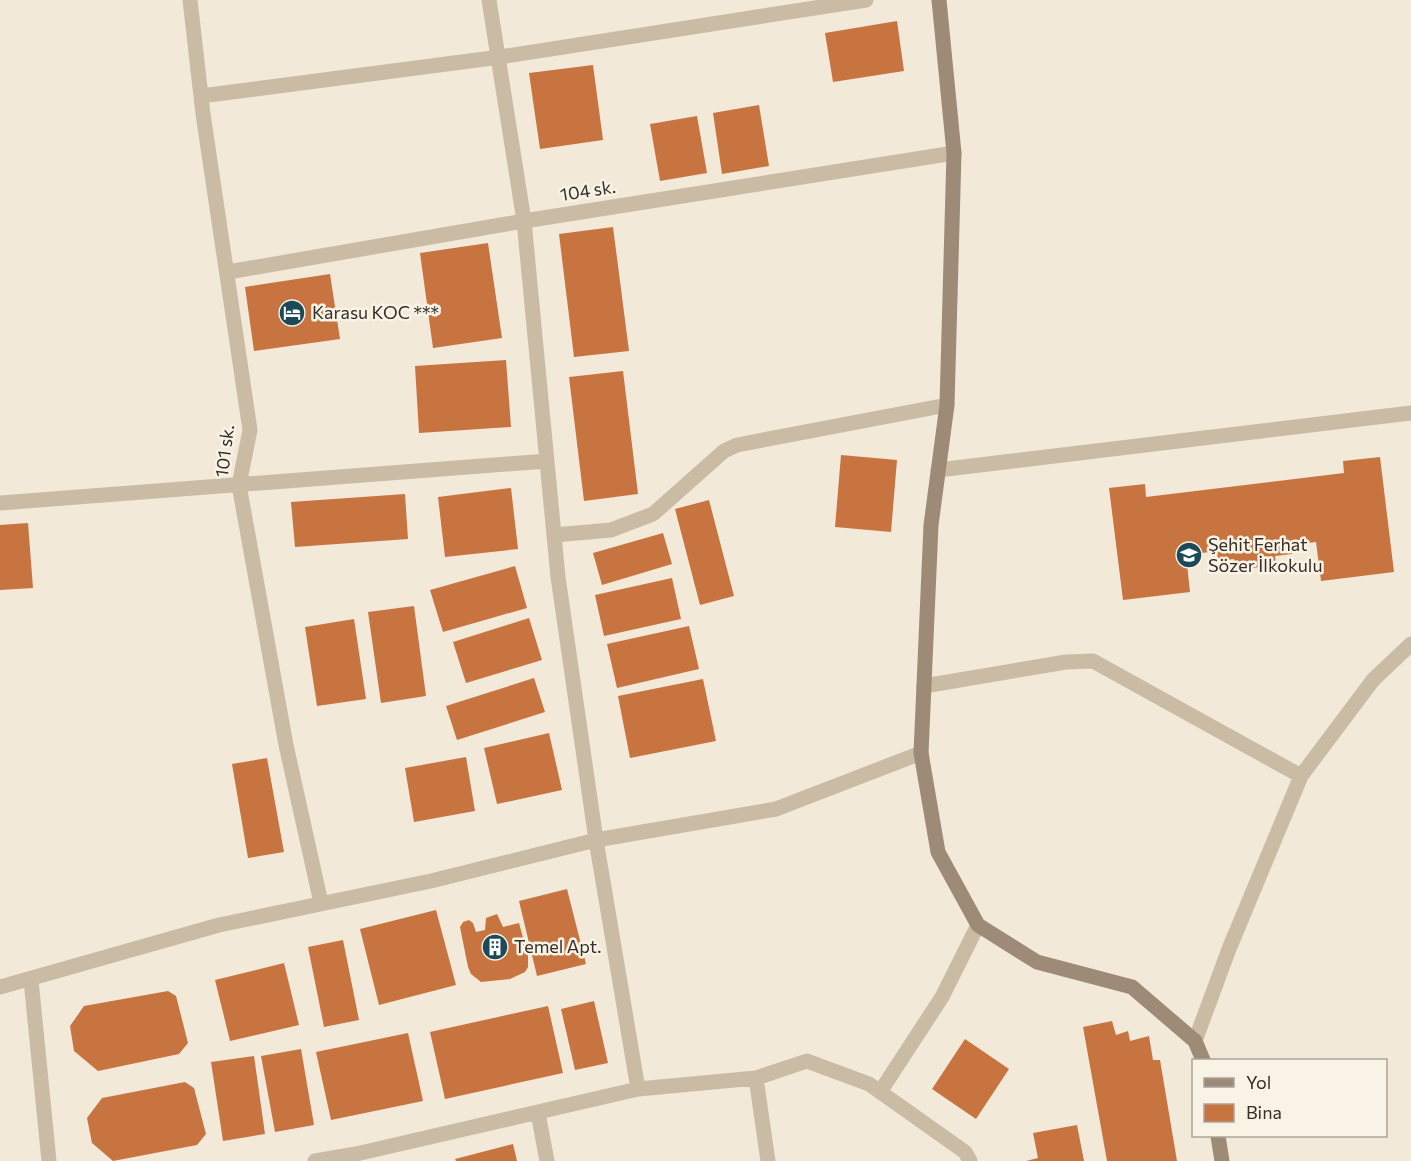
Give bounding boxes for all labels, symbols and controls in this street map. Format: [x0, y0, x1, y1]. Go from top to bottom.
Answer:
street label: 104 sk. [559, 175, 617, 205]
hotel icon: Karasu KOC *** [277, 298, 307, 328]
place label: Karasu KOC *** [312, 301, 440, 323]
street label: 101 sk. [210, 423, 238, 478]
place label: Şehit Ferhat Sözer İlkokulu [1208, 533, 1322, 576]
school or university icon: Şehit Ferhat Sözer İlkokulu [1174, 540, 1204, 570]
building icon: Temel Apt. [480, 932, 510, 962]
place label: Temel Apt. [514, 935, 601, 957]
legend [1192, 1059, 1387, 1137]
text: Yol [1246, 1071, 1271, 1093]
text: Bina [1246, 1101, 1282, 1123]

